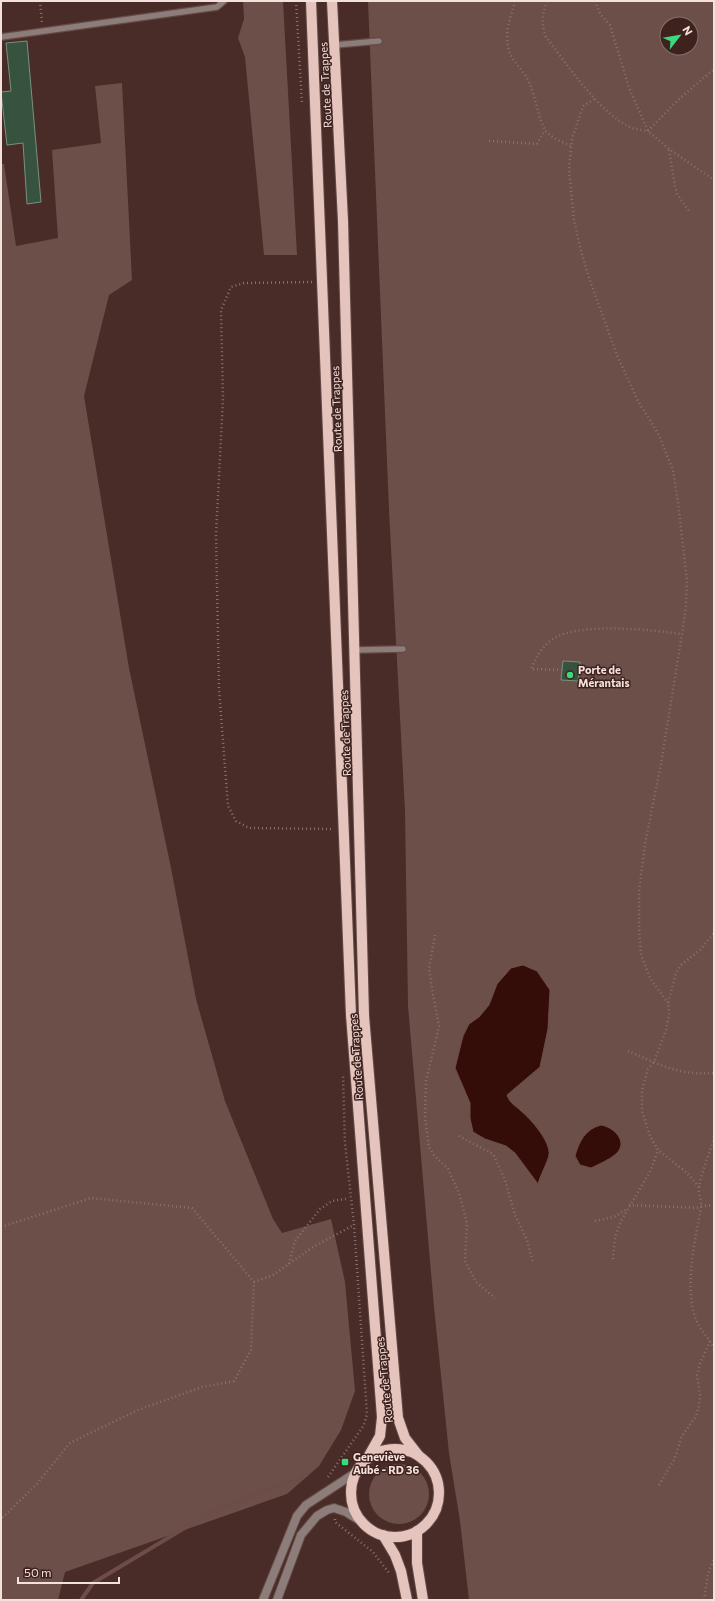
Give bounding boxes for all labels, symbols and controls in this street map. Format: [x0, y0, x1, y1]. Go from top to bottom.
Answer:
north arrow [659, 16, 699, 56]
text: N [680, 24, 696, 37]
street label: Route de Trappes [316, 42, 334, 128]
street label: Route de Trappes [328, 366, 344, 452]
place label: Porte de Mérantais [578, 663, 630, 689]
marker: Porte de Mérantais [565, 670, 575, 680]
street label: Route de Trappes [337, 690, 353, 776]
street label: Route de Trappes [347, 1013, 365, 1101]
street label: Route de Trappes [373, 1336, 395, 1424]
place label: Geneviève Aubé - RD 36 [353, 1450, 419, 1476]
marker: Geneviève Aubé - RD 36 [340, 1457, 350, 1467]
scale bar [18, 1559, 119, 1585]
text: 50 m [24, 1565, 52, 1579]

